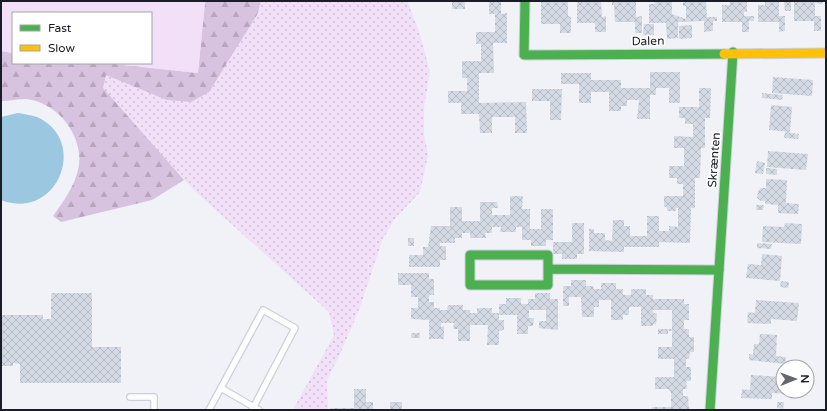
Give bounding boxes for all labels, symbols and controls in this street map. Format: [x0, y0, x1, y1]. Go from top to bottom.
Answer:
legend [12, 12, 152, 64]
text: Fast [48, 21, 72, 35]
street label: Dalen [632, 34, 664, 48]
text: Slow [48, 41, 75, 55]
street label: Skrænten [705, 132, 723, 188]
north arrow [775, 359, 815, 399]
text: N [798, 374, 811, 383]

